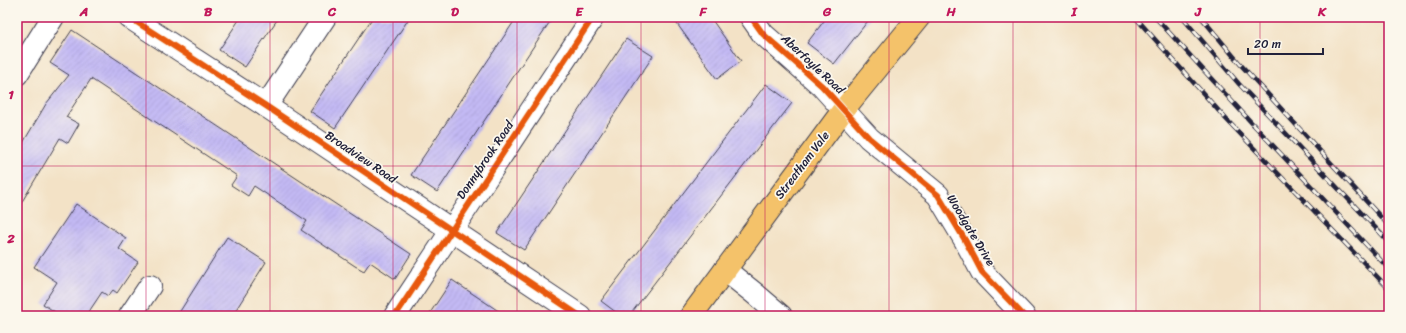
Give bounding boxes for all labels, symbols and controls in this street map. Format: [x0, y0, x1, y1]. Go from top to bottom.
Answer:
text: A [79, 0, 88, 23]
text: B [204, 0, 213, 23]
text: C [327, 0, 337, 23]
text: D [451, 0, 459, 23]
text: E [575, 0, 584, 23]
text: F [698, 0, 707, 23]
text: G [822, 0, 832, 23]
text: H [945, 0, 956, 23]
text: I [1070, 0, 1078, 23]
text: J [1194, 0, 1202, 23]
text: K [1317, 0, 1327, 23]
street label: Aberfoyle Road [775, 28, 851, 100]
scale bar [1248, 30, 1323, 56]
text: 20 m [1254, 33, 1281, 55]
text: 1 [8, 83, 14, 106]
street label: Donnybrook Road [450, 115, 521, 204]
street label: Broadview Road [320, 125, 402, 190]
street label: Streatham Vale [769, 126, 835, 204]
street label: Woodgate Drive [941, 190, 1001, 270]
text: 2 [6, 227, 15, 250]

